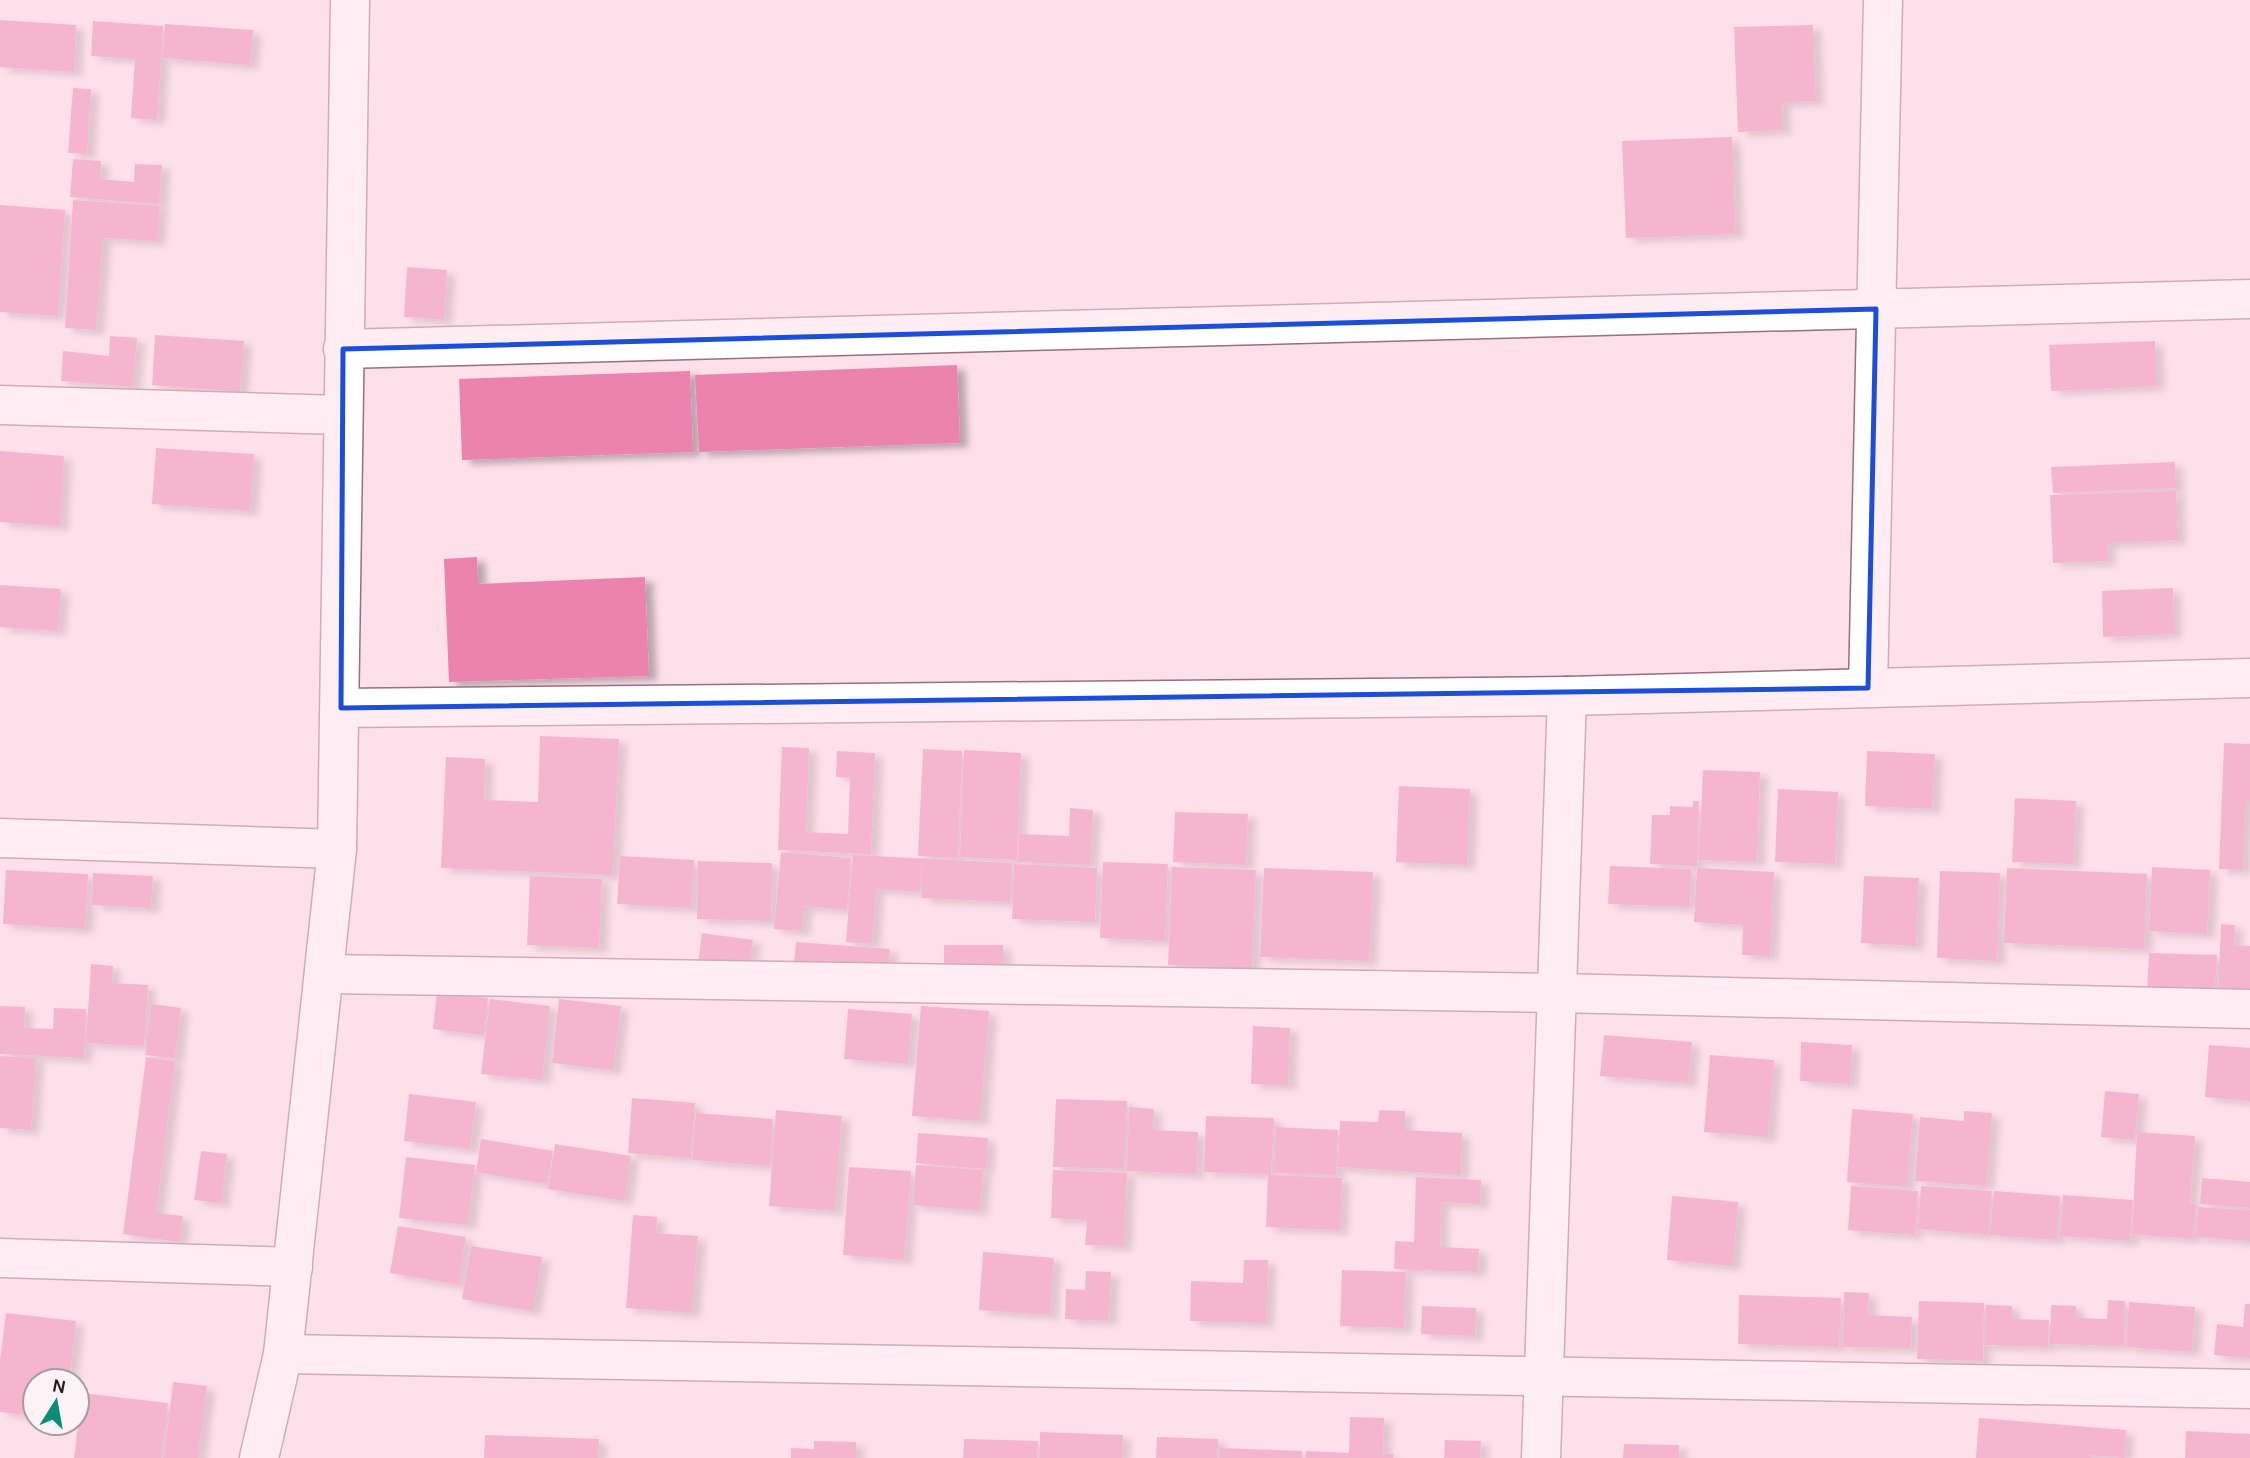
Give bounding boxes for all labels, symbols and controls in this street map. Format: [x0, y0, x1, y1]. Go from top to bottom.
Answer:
north arrow [21, 1367, 91, 1437]
text: N [50, 1374, 68, 1398]

